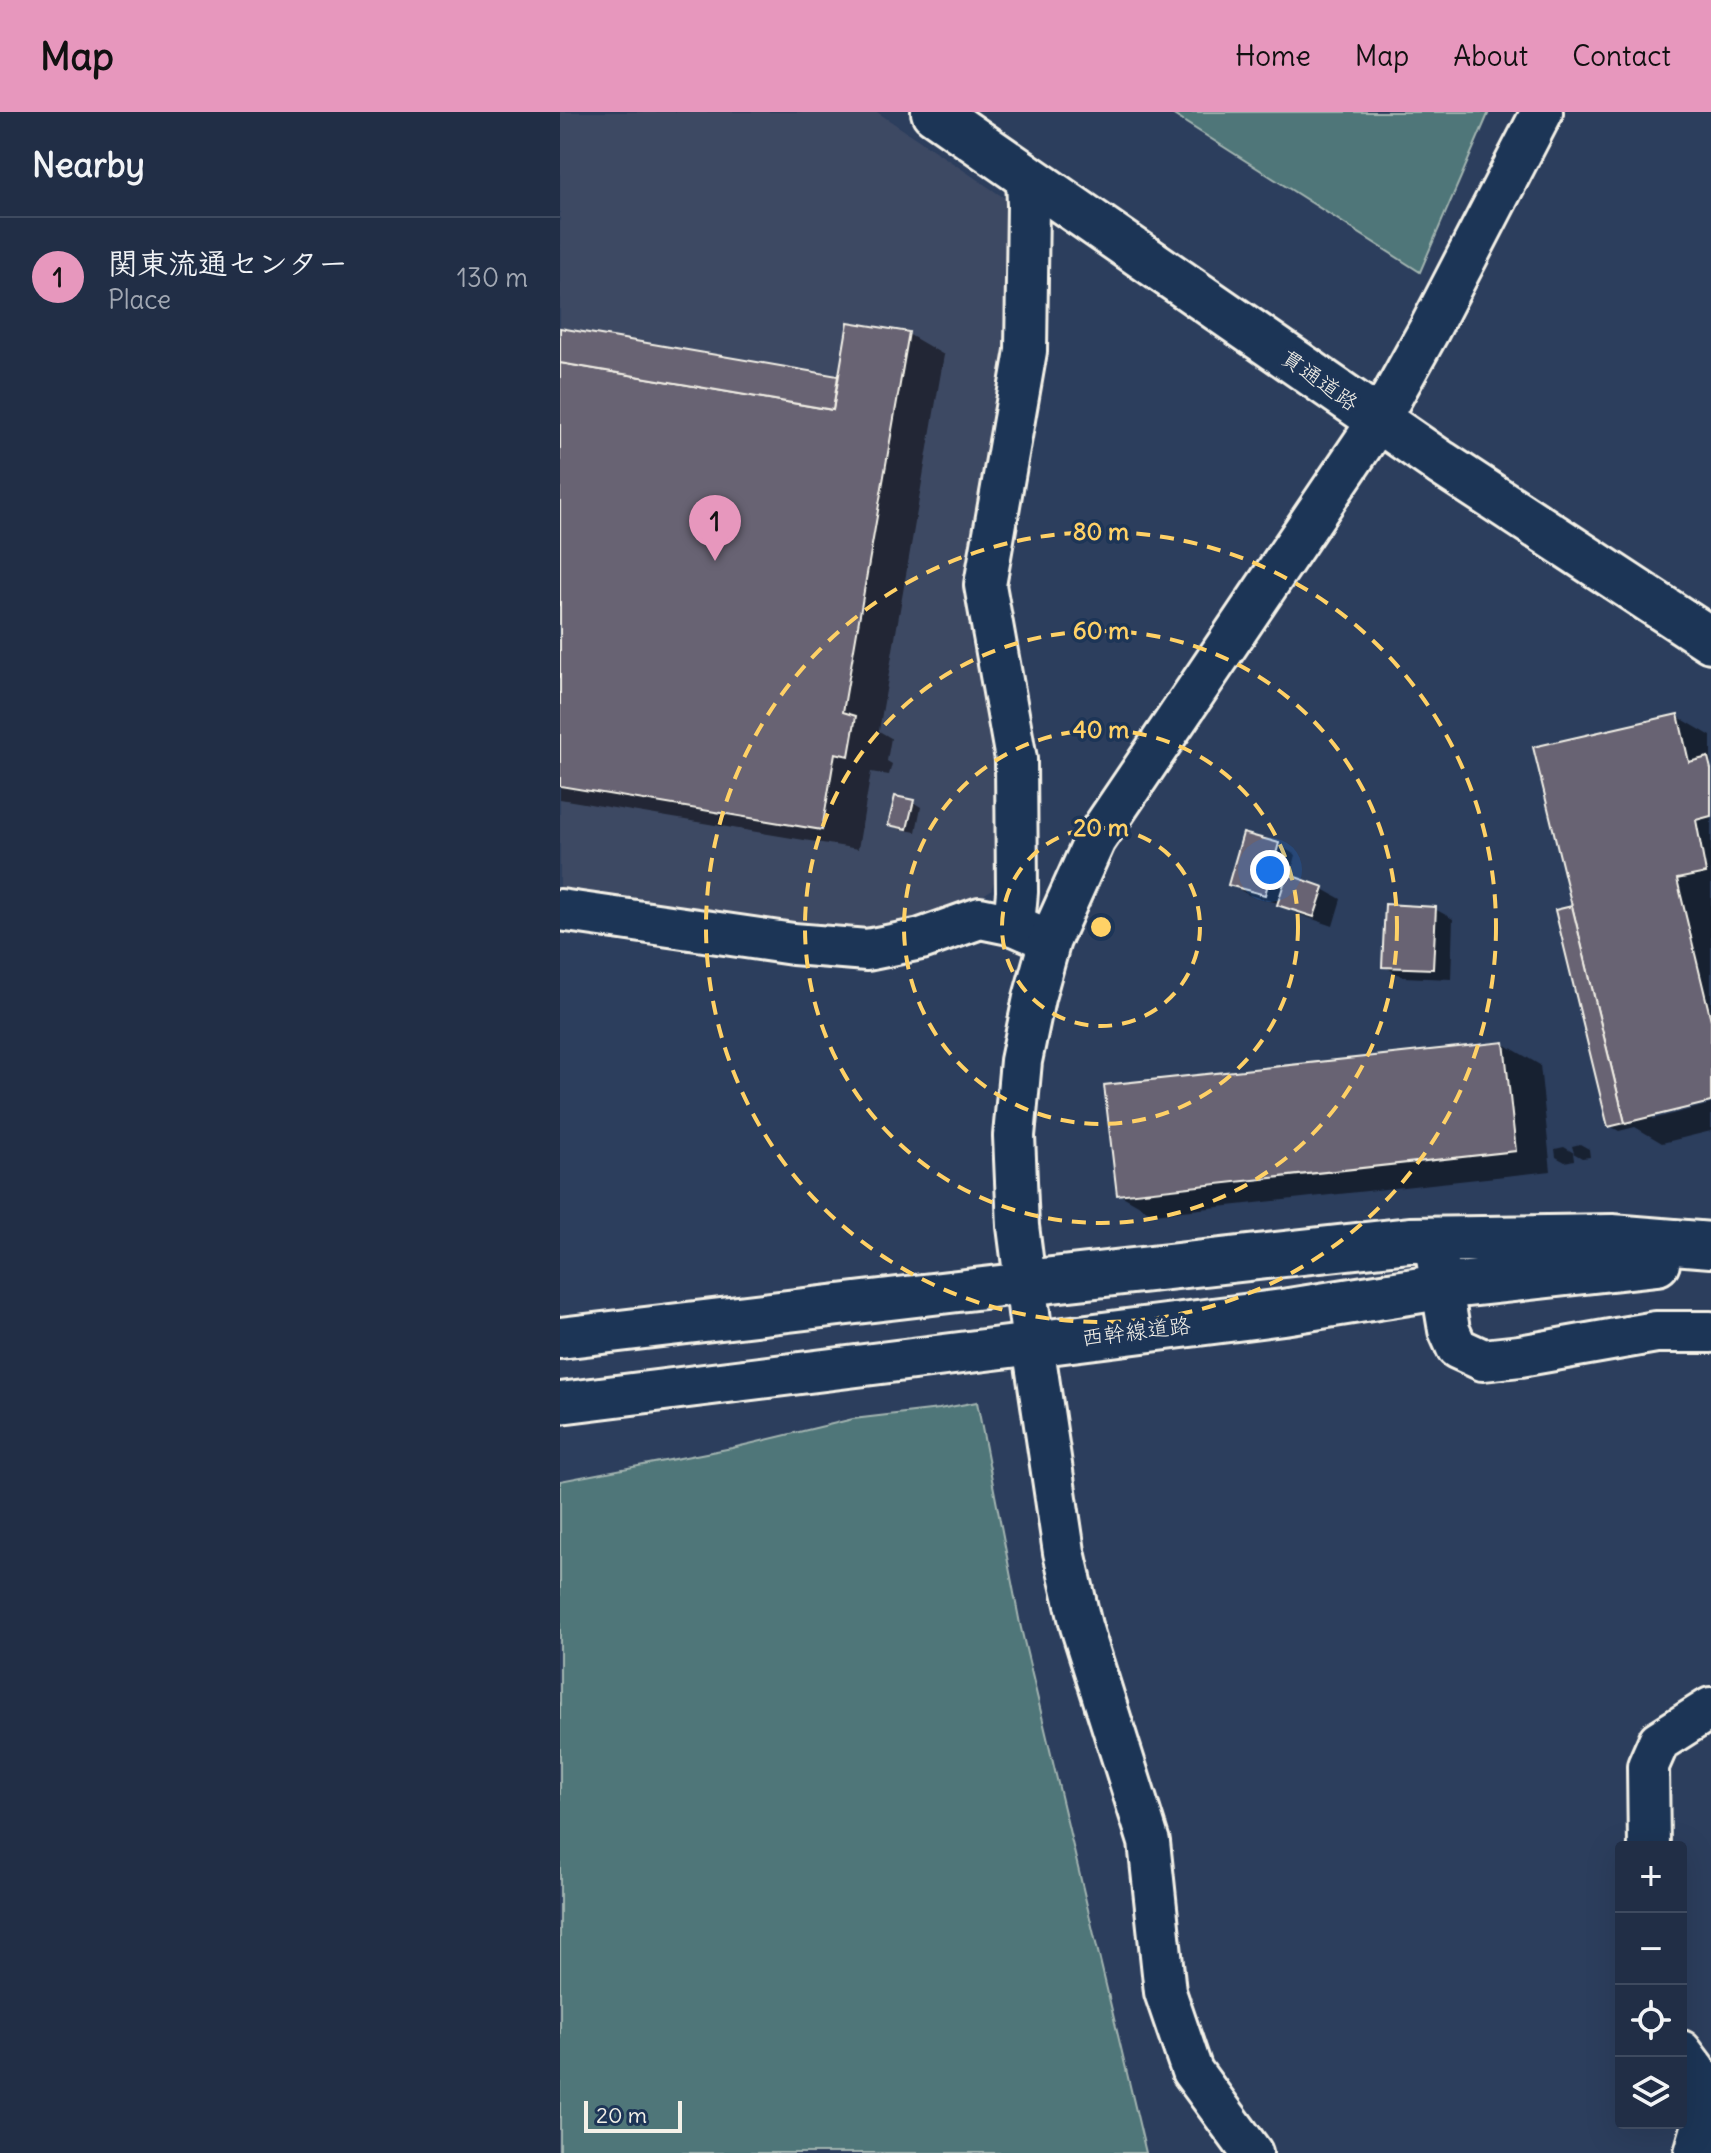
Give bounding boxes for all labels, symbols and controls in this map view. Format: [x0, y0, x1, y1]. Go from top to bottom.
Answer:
text: Map [40, 33, 114, 80]
text: Home [1235, 38, 1311, 74]
text: Map [1355, 38, 1409, 74]
text: About [1453, 38, 1528, 74]
text: Contact [1572, 38, 1671, 74]
text: Nearby [32, 143, 145, 186]
text: 関東流通センター [108, 244, 348, 282]
text: 1 [53, 261, 63, 294]
text: 130 m [457, 261, 528, 294]
text: Place [108, 283, 171, 316]
street label: 貫通道路 [1276, 343, 1364, 417]
pin: 1 [689, 495, 741, 561]
text: 80 m [1073, 516, 1129, 546]
text: 60 m [1073, 615, 1129, 645]
text: 40 m [1073, 714, 1129, 744]
text: 20 m [1073, 812, 1129, 842]
your location [1250, 850, 1290, 890]
centre of rings [1087, 913, 1115, 941]
street label: 西幹線道路 [1080, 1310, 1192, 1352]
map controls [1615, 1841, 1687, 2129]
button: + [1615, 1841, 1687, 1913]
button: − [1615, 1913, 1687, 1985]
button: locate [1615, 1985, 1687, 2057]
button: layers [1615, 2057, 1687, 2129]
scale bar [584, 2097, 682, 2133]
text: 20 m [596, 2101, 647, 2129]

